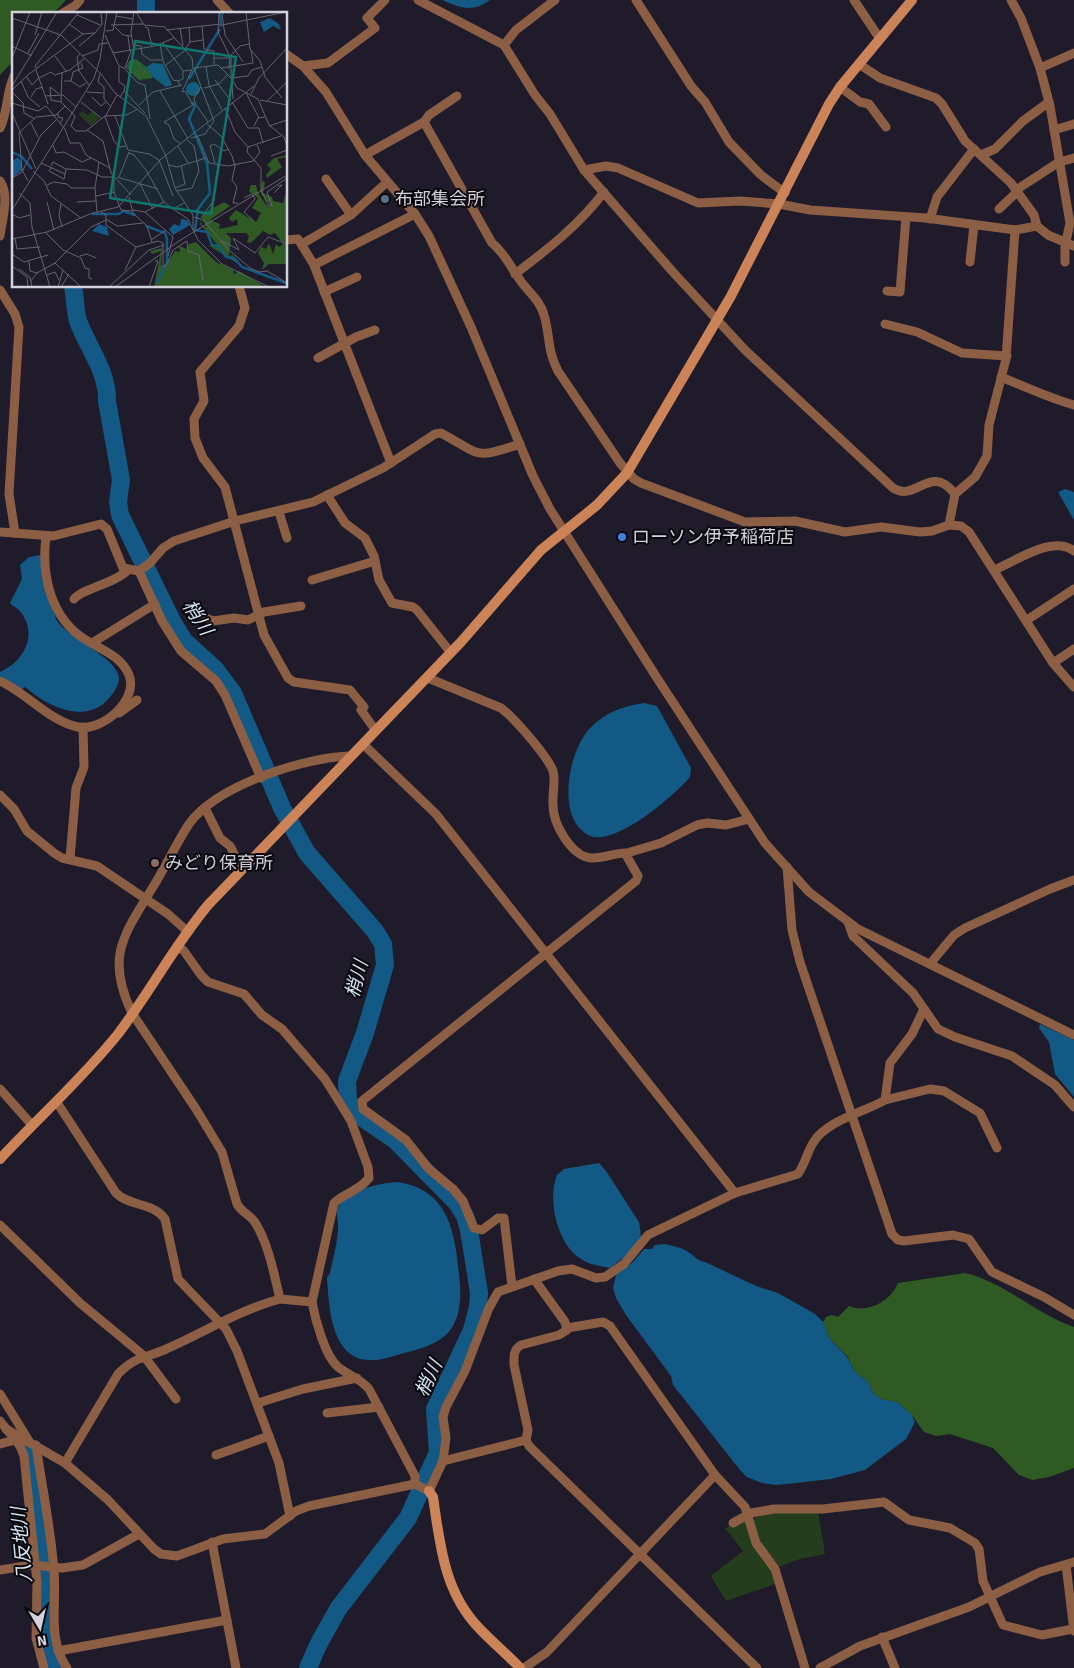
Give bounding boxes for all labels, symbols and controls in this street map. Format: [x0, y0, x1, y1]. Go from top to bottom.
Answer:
inset map [12, 12, 288, 288]
place label: 布部集会所 [395, 188, 485, 210]
marker: 布部集会所 [379, 193, 391, 205]
place label: ローソン伊予稲荷店 [632, 526, 794, 548]
marker: ローソン伊予稲荷店 [616, 531, 628, 543]
water label: 梢川 [177, 595, 219, 642]
place label: みどり保育所 [165, 852, 273, 874]
marker: みどり保育所 [149, 857, 161, 869]
water label: 梢川 [340, 956, 374, 1001]
water label: 梢川 [410, 1354, 449, 1401]
water label: 八反地川 [7, 1504, 37, 1584]
north arrow [15, 1603, 65, 1653]
text: N [36, 1631, 48, 1650]

